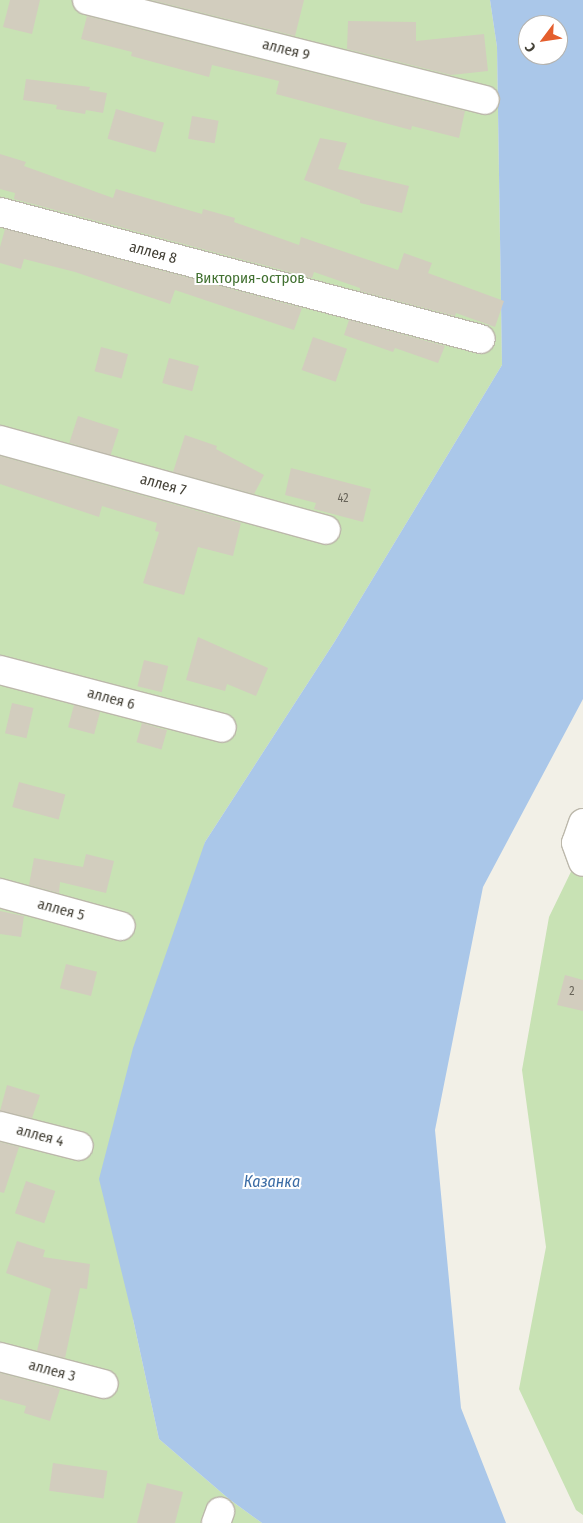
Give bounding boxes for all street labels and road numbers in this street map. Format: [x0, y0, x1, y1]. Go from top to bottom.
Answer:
street label: аллея 9 [260, 35, 312, 65]
street label: аллея 8 [127, 238, 179, 268]
street label: аллея 7 [138, 470, 188, 500]
street label: аллея 6 [85, 684, 137, 714]
street label: аллея 5 [36, 895, 86, 925]
street label: аллея 4 [14, 1121, 66, 1151]
street label: аллея 3 [27, 1356, 77, 1386]

